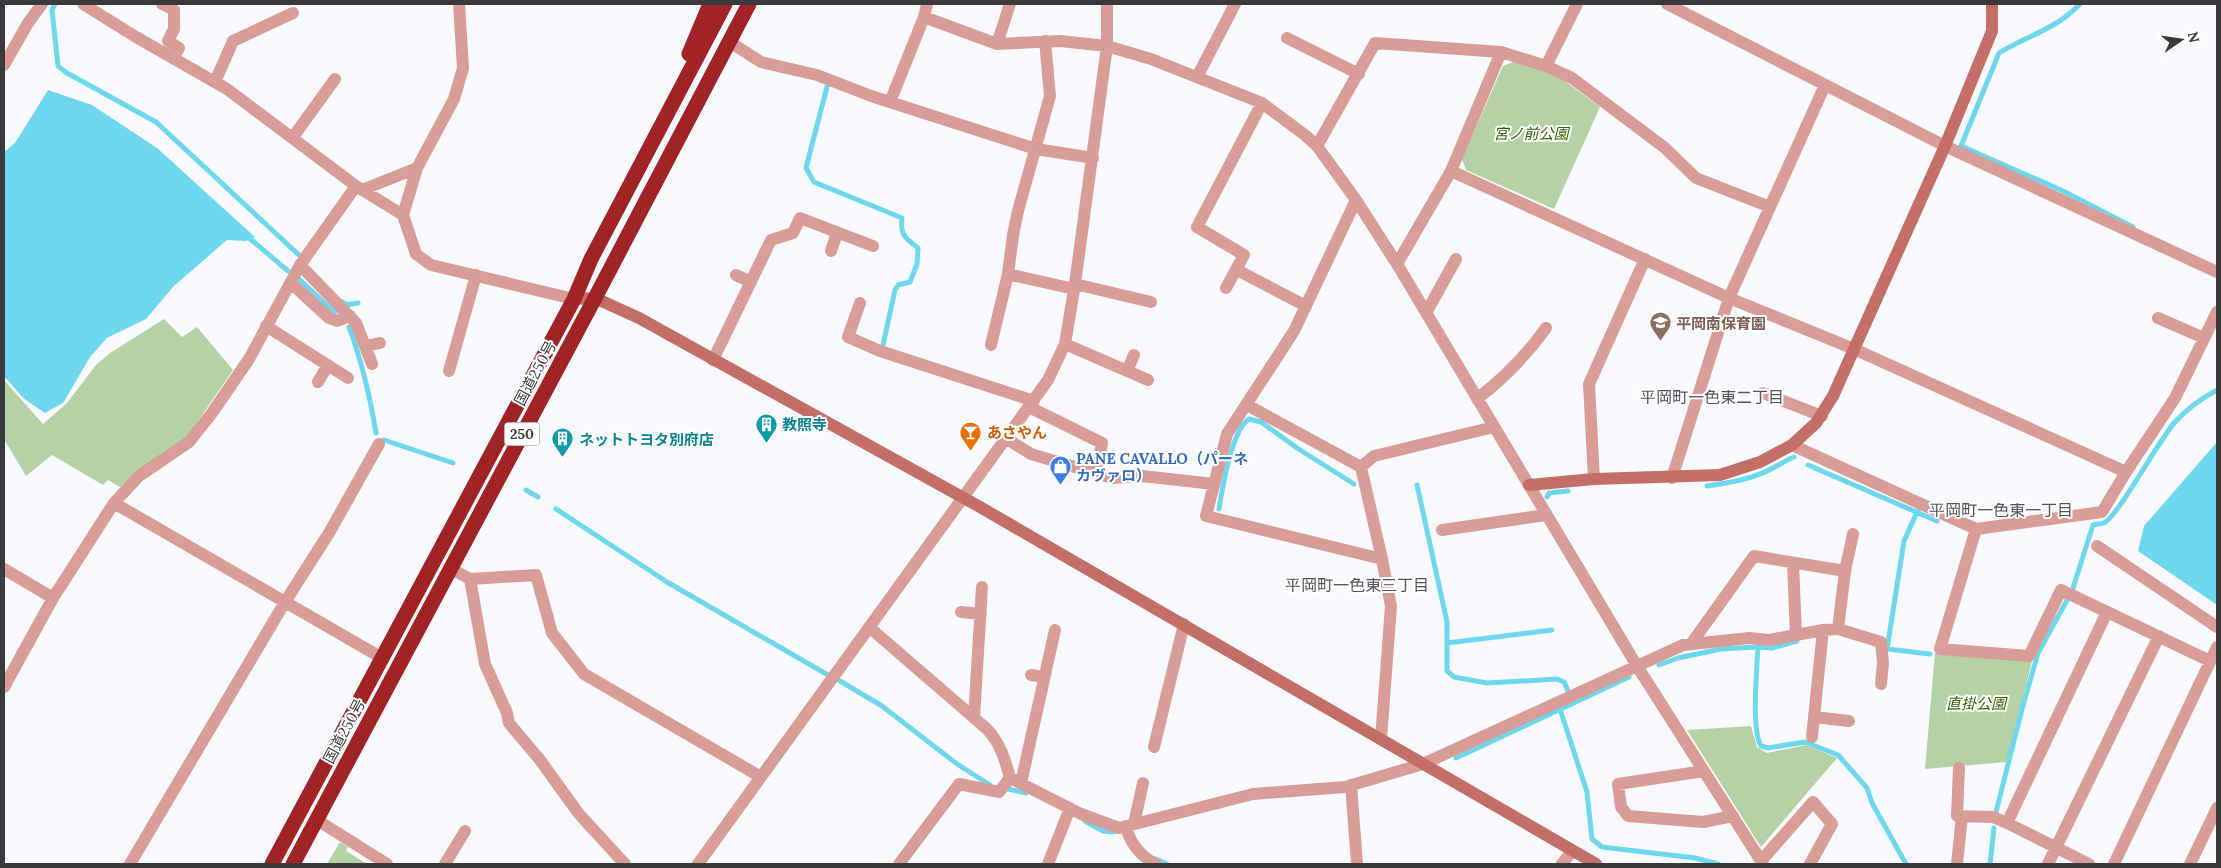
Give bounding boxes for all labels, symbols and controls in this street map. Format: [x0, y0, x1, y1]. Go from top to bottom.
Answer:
north arrow [2156, 15, 2206, 65]
text: N [2184, 30, 2204, 45]
park label: 宮ノ前公園 [1493, 124, 1570, 143]
school or university icon: 平岡南保育園 [1648, 311, 1672, 342]
place label: 平岡南保育園 [1676, 314, 1766, 333]
street label: 国道250号 [510, 337, 560, 409]
district label: 平岡町一色東二丁目 [1640, 387, 1784, 407]
building icon: 教照寺 [754, 412, 778, 443]
place label: 教照寺 [782, 415, 827, 434]
bar icon: あさやん [959, 420, 983, 451]
road number: 250 [504, 422, 540, 446]
place label: あさやん [987, 423, 1047, 442]
building icon: ネットトヨタ別府店 [551, 427, 575, 458]
place label: ネットトヨタ別府店 [579, 430, 714, 449]
place label: PANE CAVALLO（パーネ カヴァロ） [1076, 449, 1248, 485]
shop icon: PANE CAVALLO（パーネ カヴァロ） [1048, 455, 1072, 486]
district label: 平岡町一色東一丁目 [1929, 500, 2073, 520]
district label: 平岡町一色東三丁目 [1285, 575, 1429, 595]
park label: 直掛公園 [1946, 694, 2008, 713]
street label: 国道250号 [319, 695, 369, 767]

